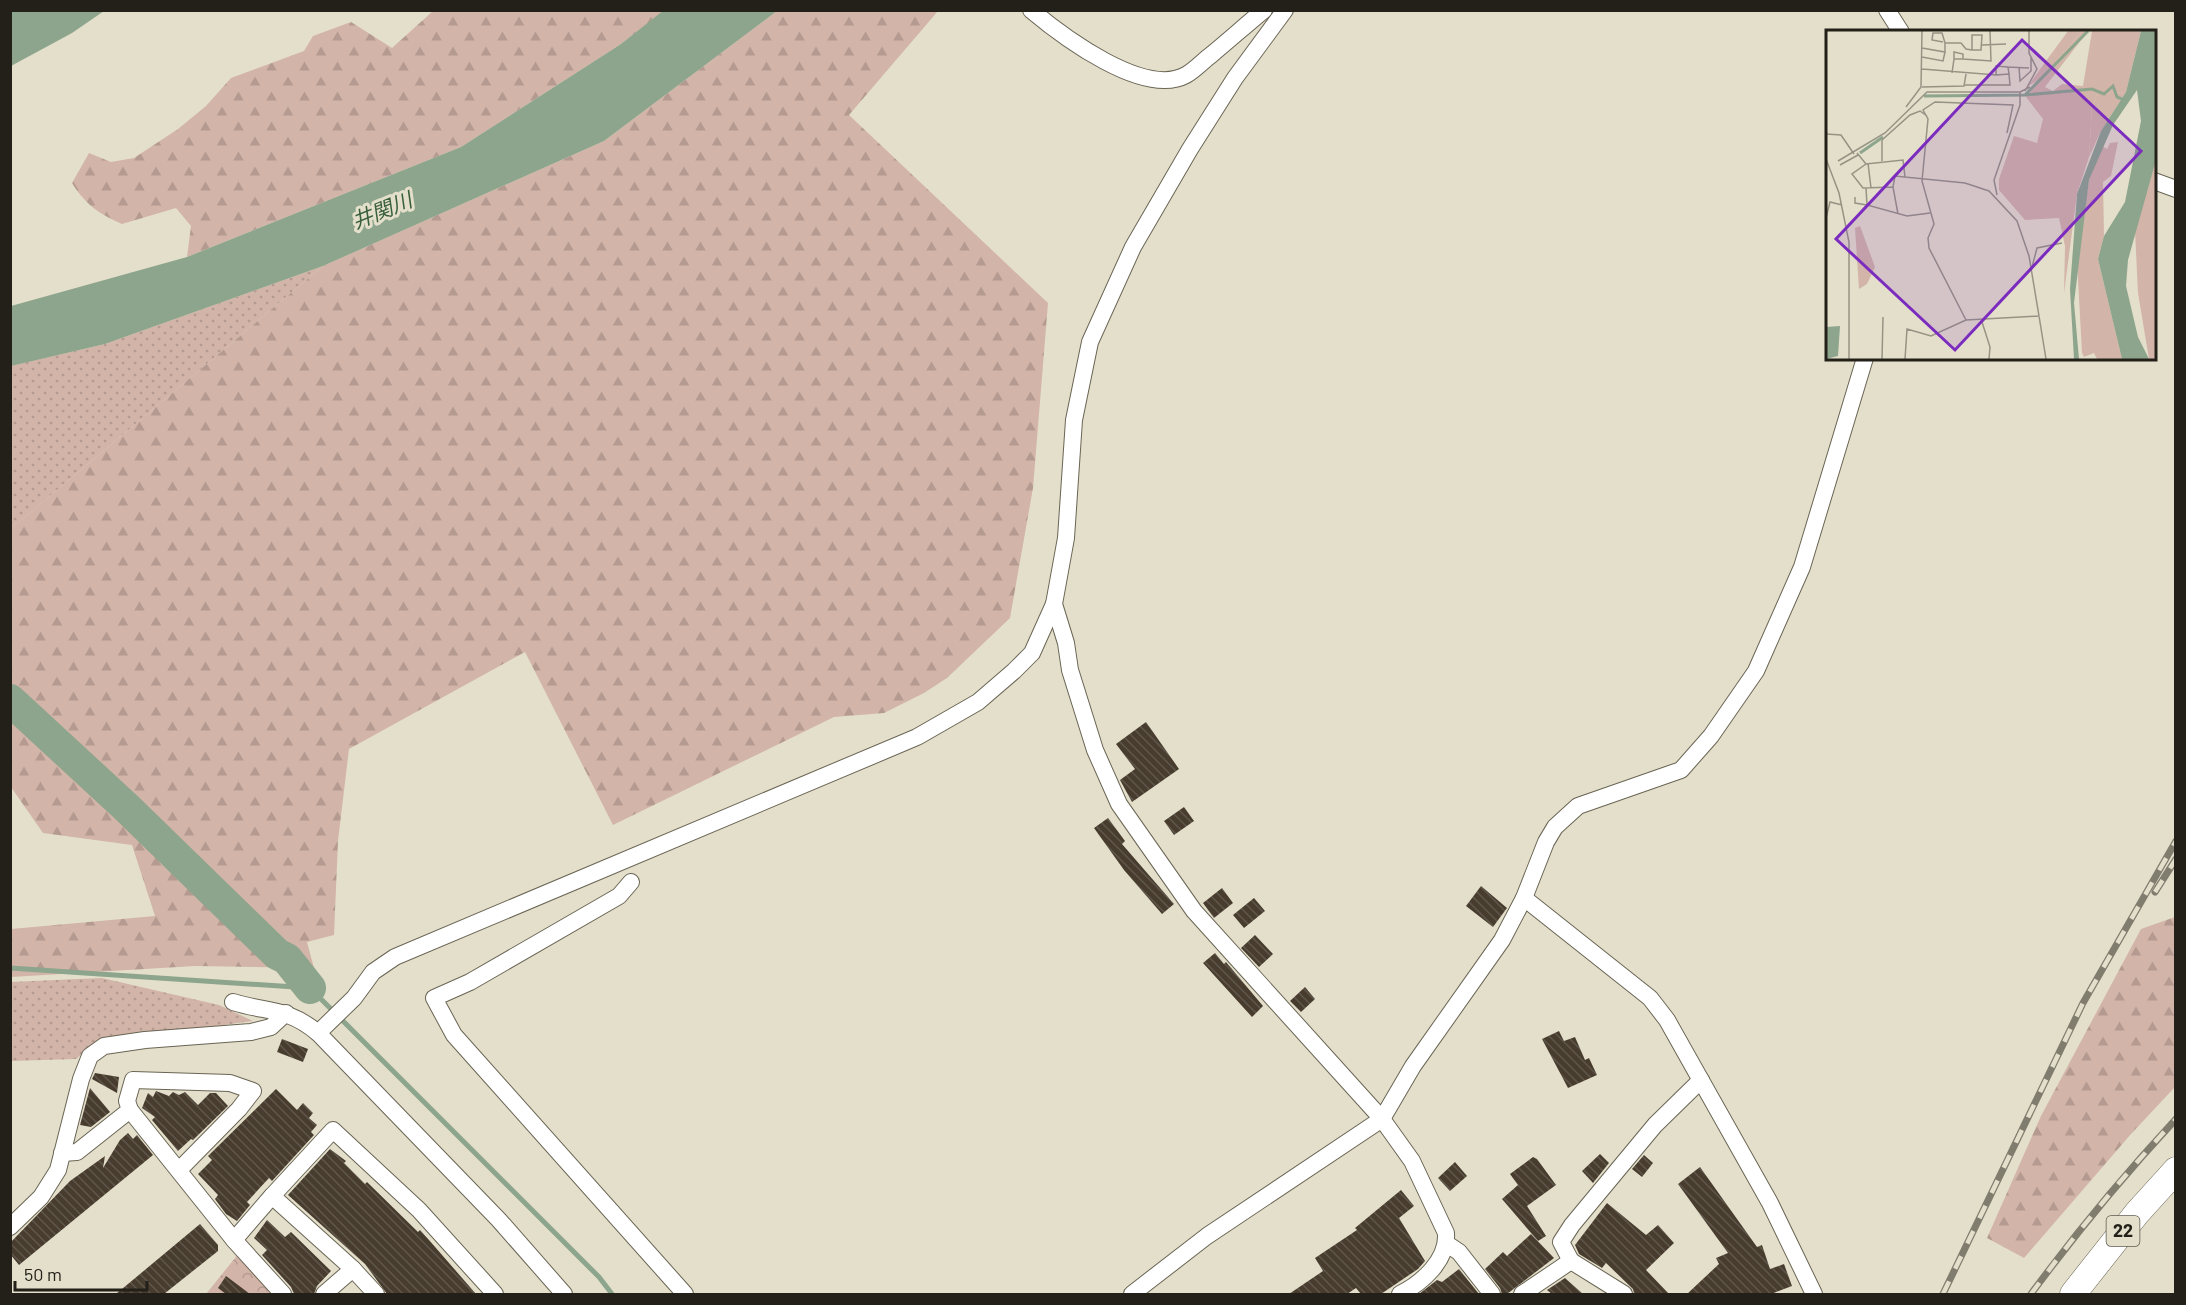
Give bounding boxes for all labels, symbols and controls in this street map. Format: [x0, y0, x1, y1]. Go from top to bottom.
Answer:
inset map [1826, 30, 2156, 360]
water label: 井関川 [348, 185, 417, 233]
road number: 22 [2106, 1216, 2140, 1246]
scale bar [15, 1254, 147, 1292]
text: 50 m [24, 1263, 62, 1285]

